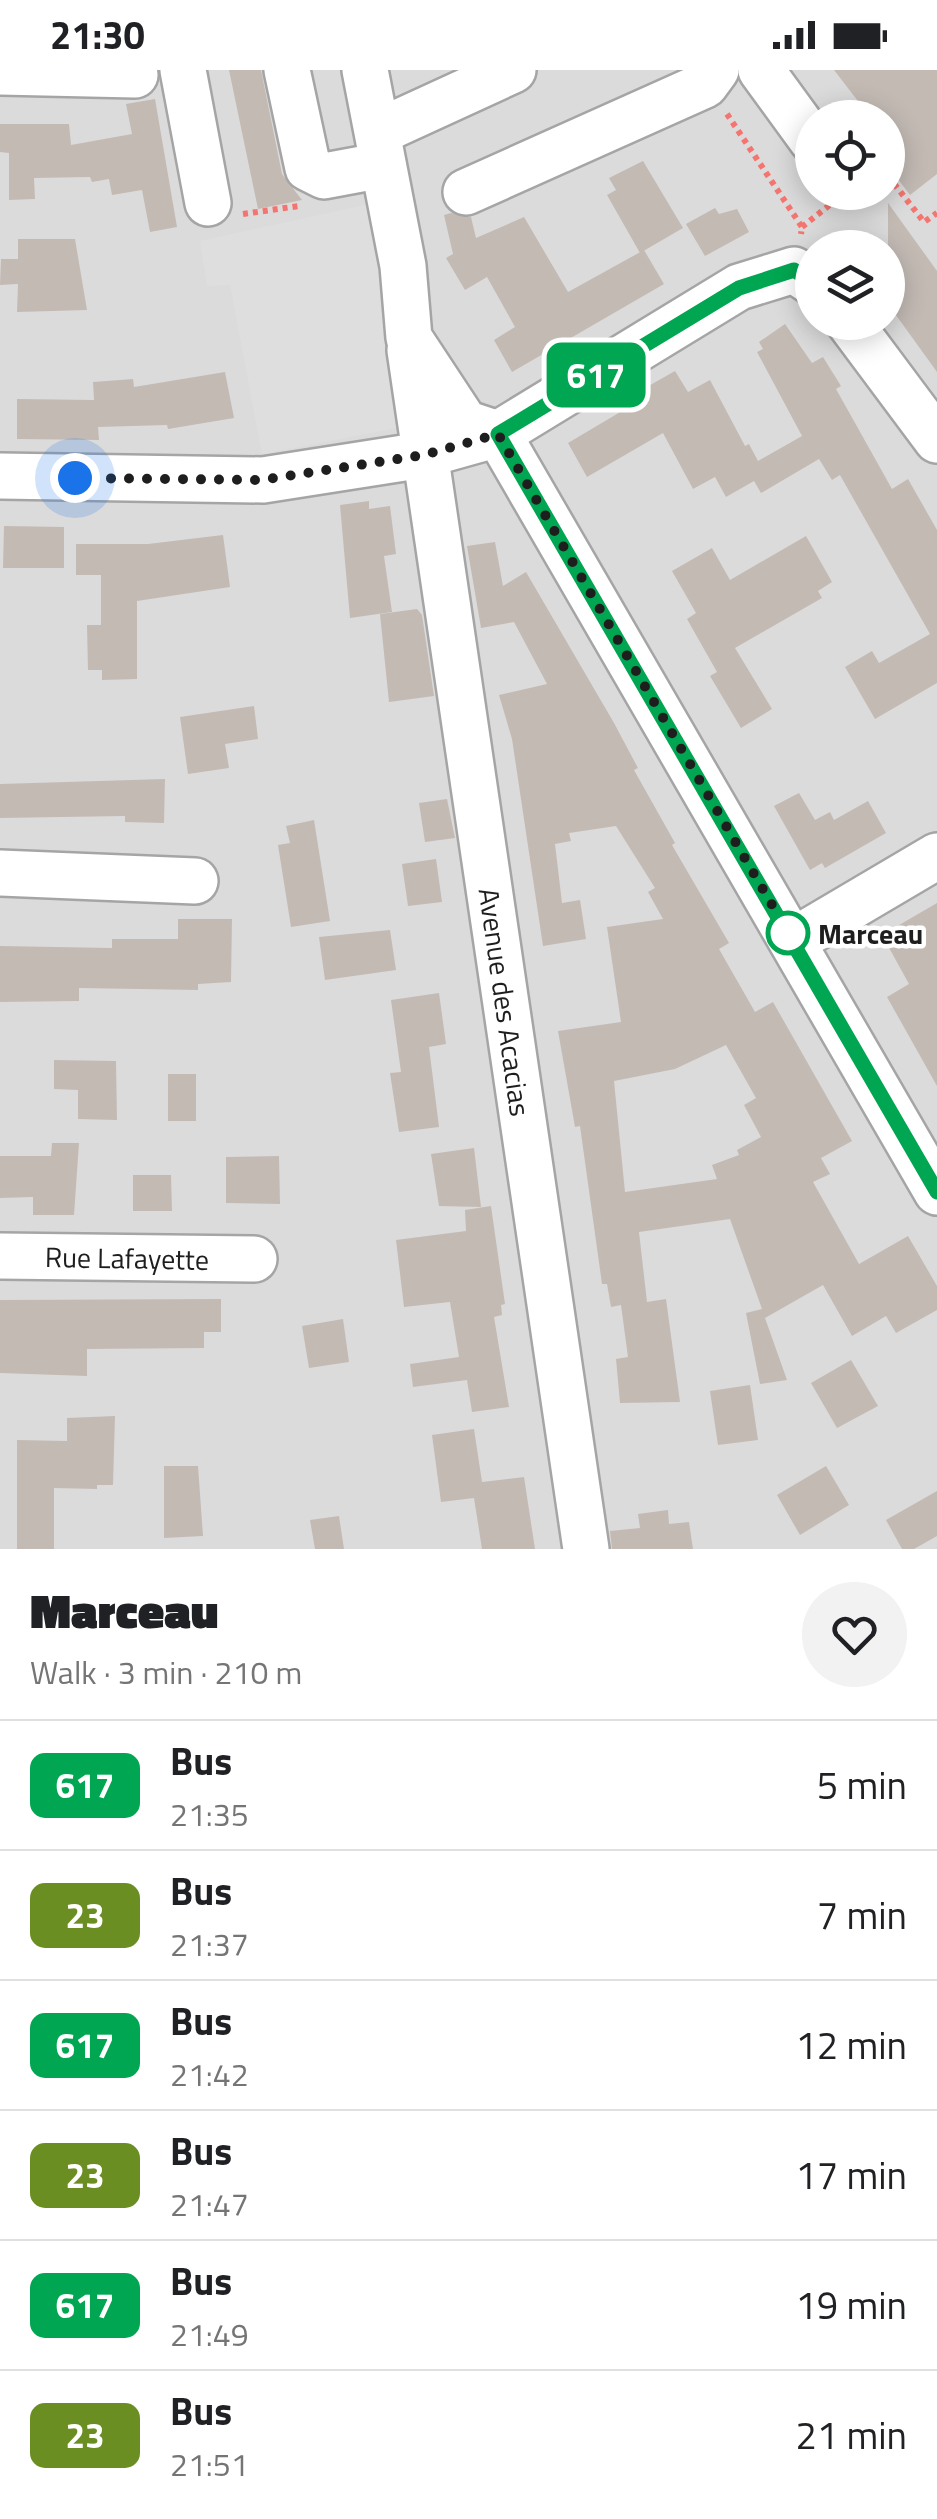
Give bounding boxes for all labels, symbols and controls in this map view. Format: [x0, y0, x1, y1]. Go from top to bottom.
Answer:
text: 21:30 [50, 6, 145, 64]
map controls [795, 100, 905, 340]
button: locate [795, 100, 905, 210]
button: layers [795, 230, 905, 340]
line badge: 617 [538, 342, 654, 408]
text: 617 [567, 348, 625, 402]
your location [50, 453, 100, 503]
street label: Avenue des Acacias [468, 885, 542, 1119]
marker: Marceau [767, 912, 809, 954]
place label: Marceau [818, 912, 923, 955]
street label: Rue Lafayette [45, 1235, 209, 1281]
text: Marceau [30, 1574, 219, 1647]
button: heart [802, 1582, 907, 1687]
text: Walk · 3 min · 210 m [30, 1648, 302, 1696]
text: Bus [170, 1732, 232, 1790]
text: 5 min [817, 1756, 907, 1814]
text: 617 [56, 1758, 114, 1812]
text: 21:35 [170, 1790, 249, 1838]
text: Bus [170, 1862, 232, 1920]
text: 7 min [817, 1886, 907, 1944]
text: 23 [65, 1888, 105, 1942]
text: 21:37 [170, 1920, 249, 1968]
text: Bus [170, 1992, 232, 2050]
text: 12 min [796, 2016, 907, 2074]
text: 617 [56, 2018, 114, 2072]
text: 21:42 [170, 2050, 249, 2098]
text: Bus [170, 2122, 232, 2180]
text: 17 min [796, 2146, 907, 2204]
text: 23 [65, 2148, 105, 2202]
text: 21:47 [170, 2180, 249, 2228]
text: Bus [170, 2252, 232, 2310]
text: 19 min [796, 2276, 907, 2334]
text: 617 [56, 2278, 114, 2332]
text: 21:49 [170, 2310, 249, 2358]
text: Bus [170, 2382, 232, 2440]
text: 21 min [796, 2406, 907, 2464]
text: 23 [65, 2408, 105, 2462]
text: 21:51 [170, 2440, 249, 2488]

